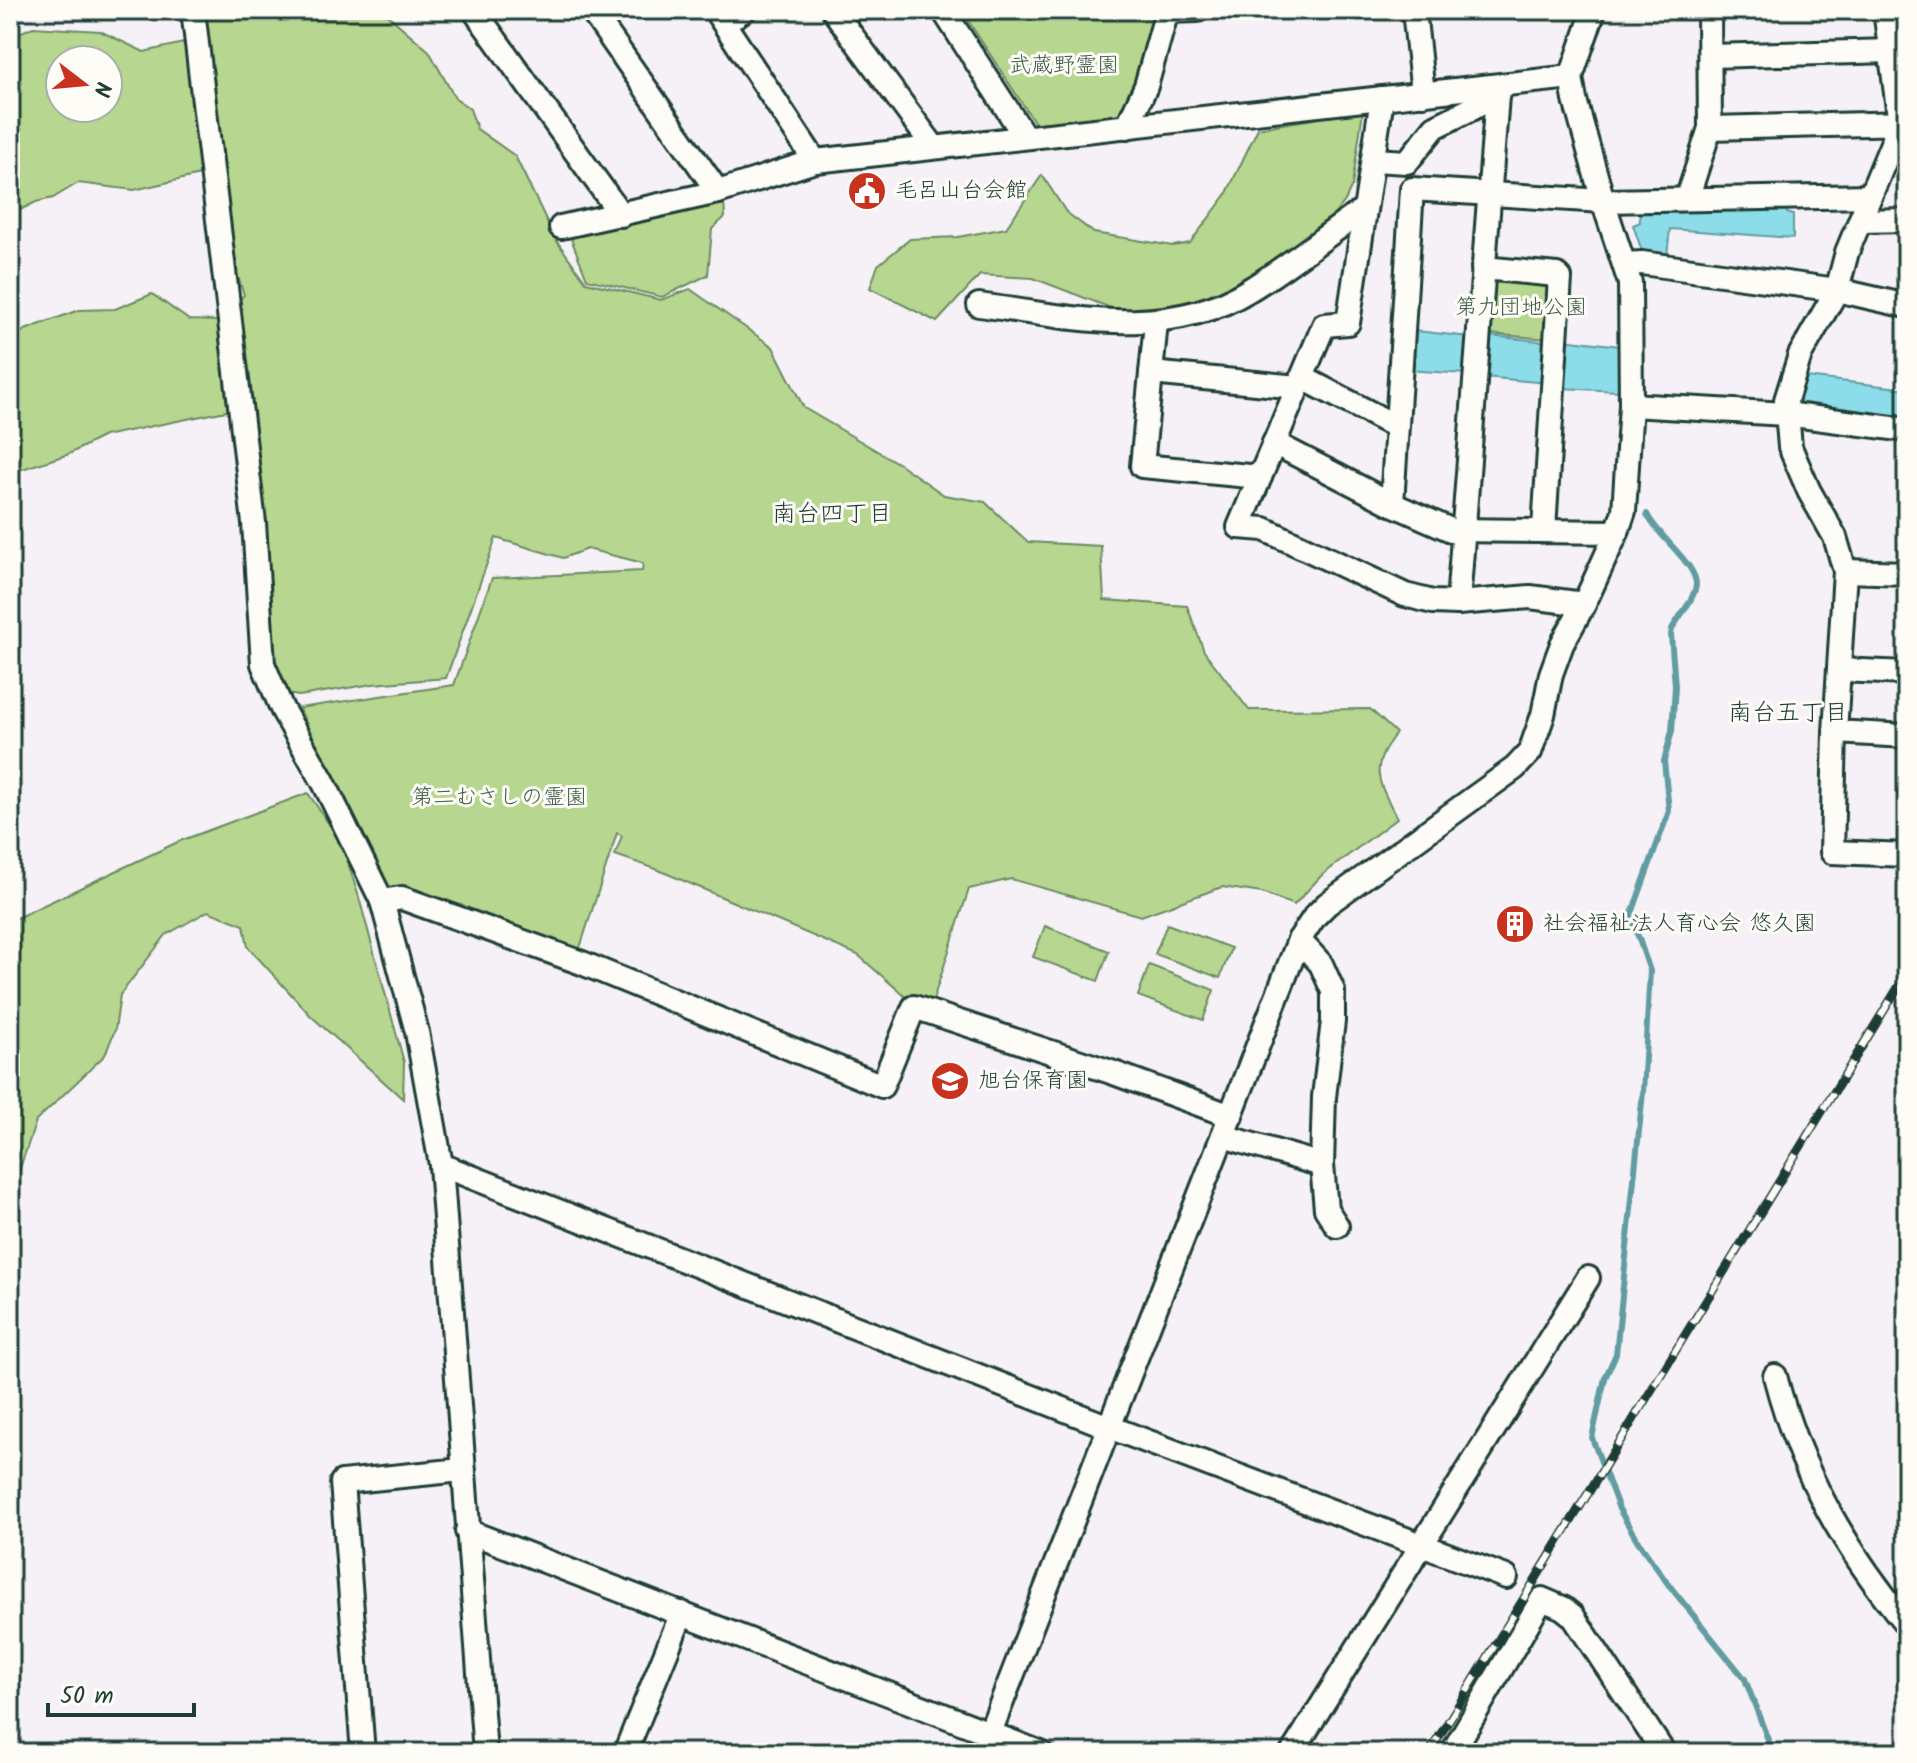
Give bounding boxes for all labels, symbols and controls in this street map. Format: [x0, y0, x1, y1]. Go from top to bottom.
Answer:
north arrow [44, 44, 124, 124]
park label: 武蔵野霊園 [1009, 49, 1119, 84]
text: N [82, 77, 120, 100]
public building icon: 毛呂山台会館 [846, 170, 888, 212]
place label: 毛呂山台会館 [895, 174, 1027, 209]
park label: 第九団地公園 [1455, 291, 1587, 326]
district label: 南台四丁目 [772, 495, 892, 534]
district label: 南台五丁目 [1728, 694, 1848, 733]
park label: 第二むさしの霊園 [411, 781, 587, 816]
building icon: 社会福祉法人育心会 悠久園 [1494, 903, 1536, 945]
place label: 社会福祉法人育心会 悠久園 [1543, 907, 1816, 942]
school or university icon: 旭台保育園 [929, 1060, 971, 1102]
place label: 旭台保育園 [978, 1064, 1088, 1099]
scale bar [48, 1667, 194, 1717]
text: 50 m [60, 1677, 114, 1716]

